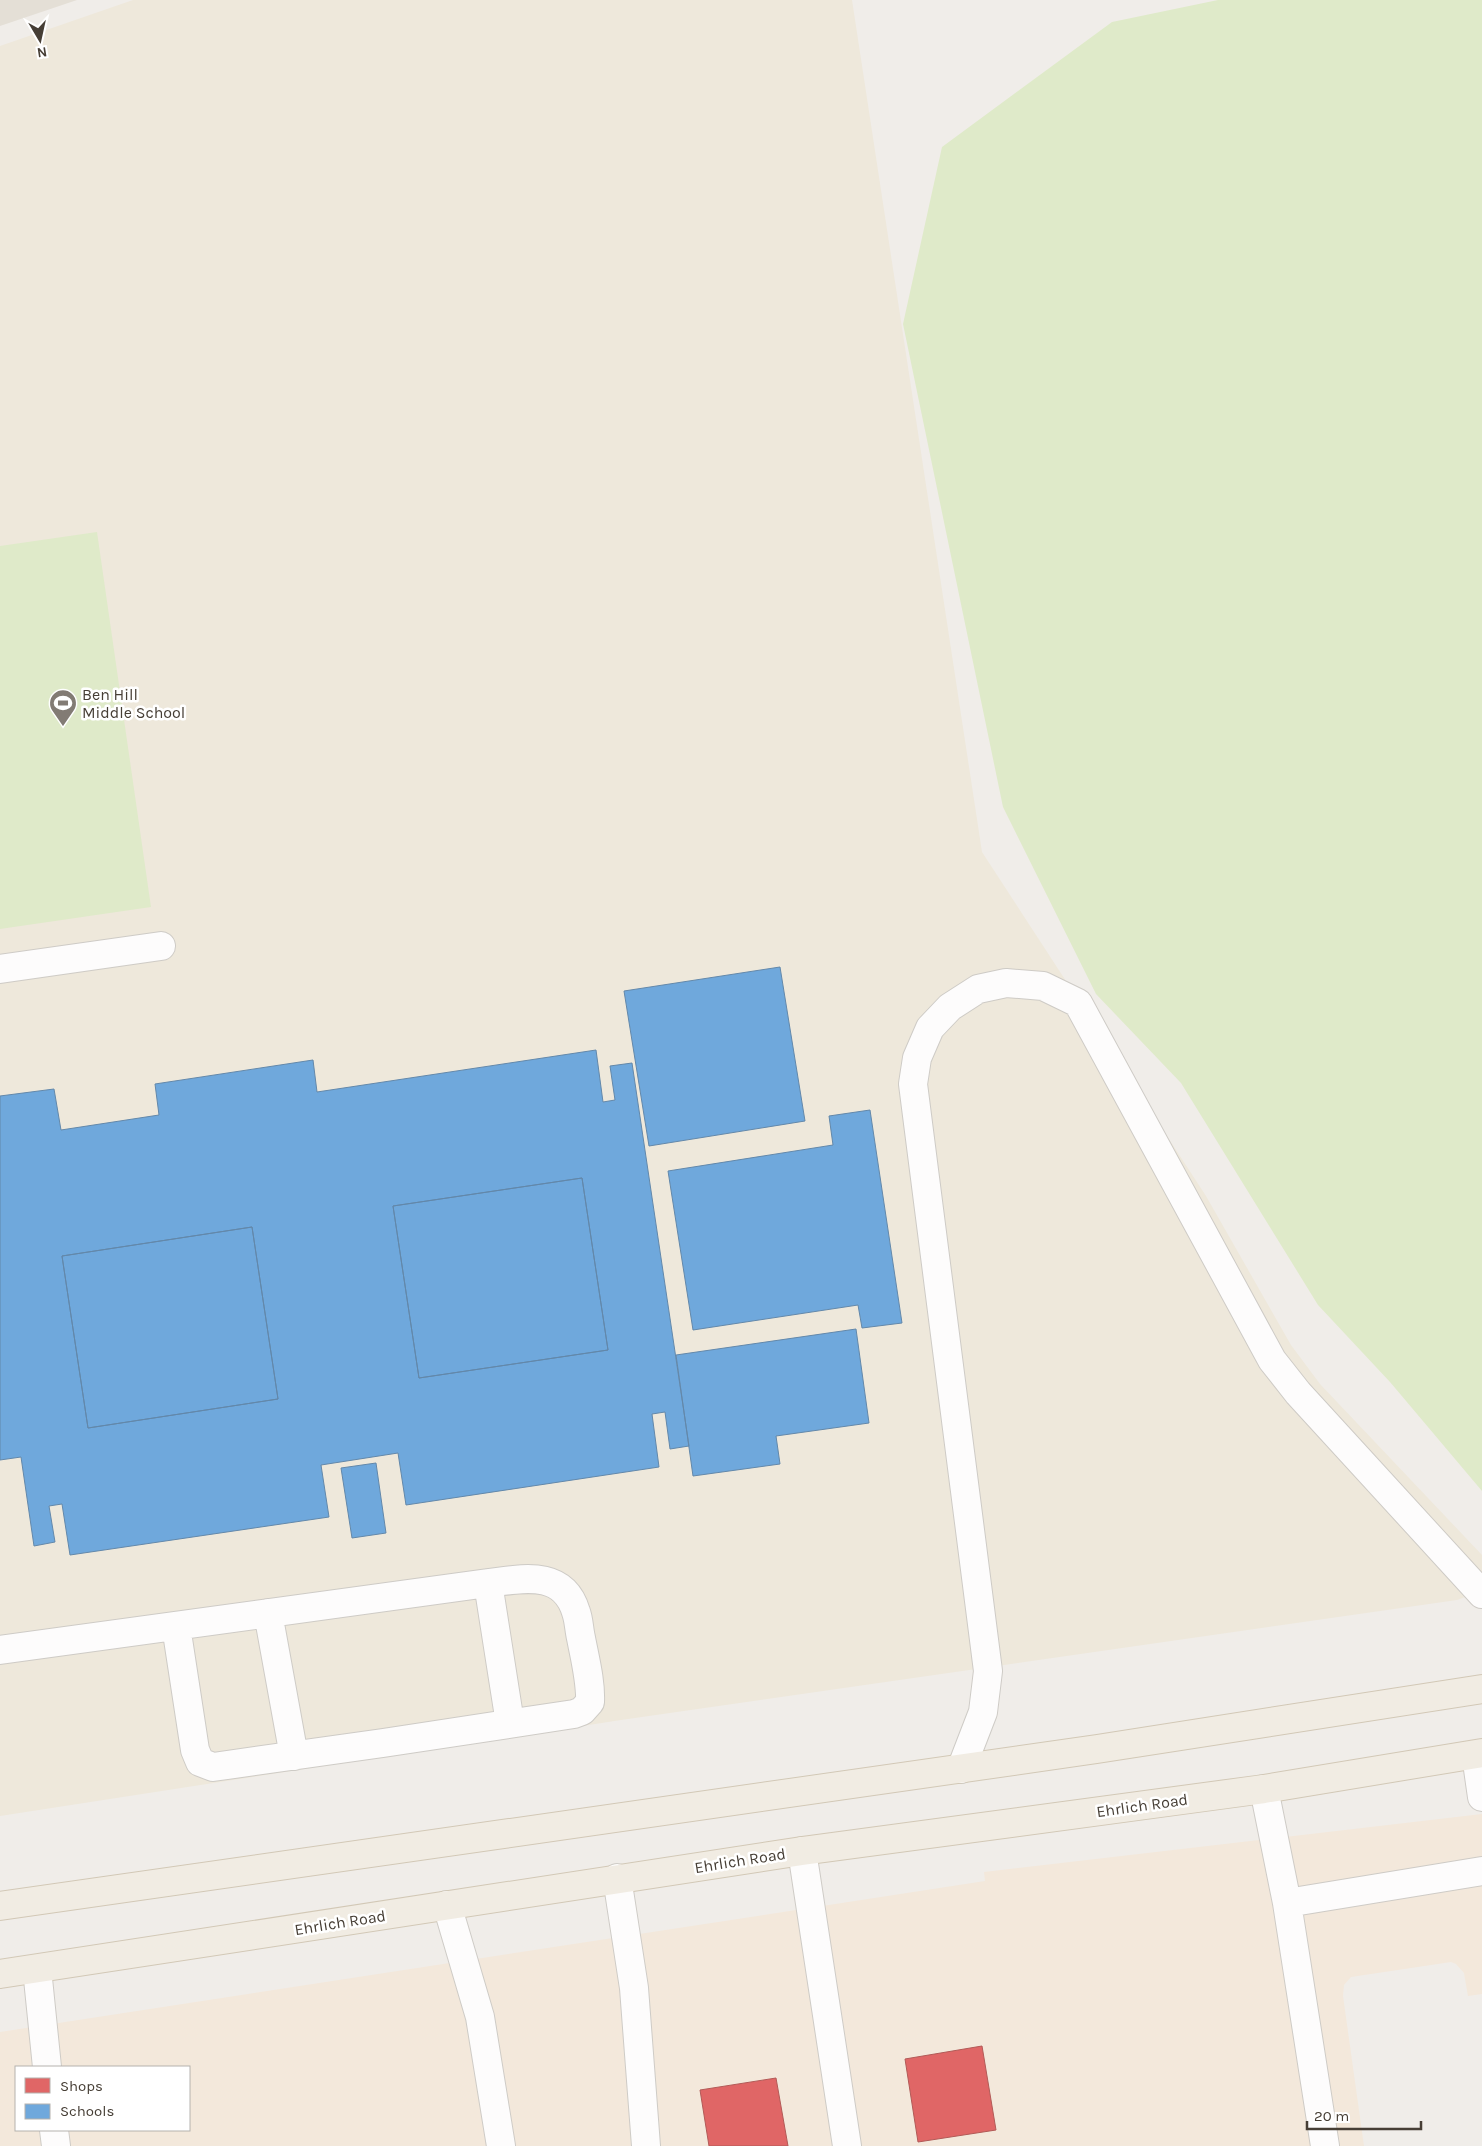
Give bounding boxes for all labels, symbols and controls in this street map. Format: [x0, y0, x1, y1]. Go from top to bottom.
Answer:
north arrow [15, 15, 65, 65]
text: N [36, 43, 48, 62]
place label: Ben Hill Middle School [82, 685, 185, 722]
sports icon: Ben Hill Middle School [48, 688, 78, 727]
street label: Ehrlich Road [1095, 1790, 1189, 1821]
street label: Ehrlich Road [693, 1844, 787, 1877]
street label: Ehrlich Road [293, 1906, 387, 1939]
legend [15, 2066, 190, 2131]
text: Shops [60, 2077, 103, 2095]
scale bar [1307, 2098, 1421, 2130]
text: Schools [60, 2102, 114, 2120]
text: 20 m [1314, 2107, 1349, 2125]

